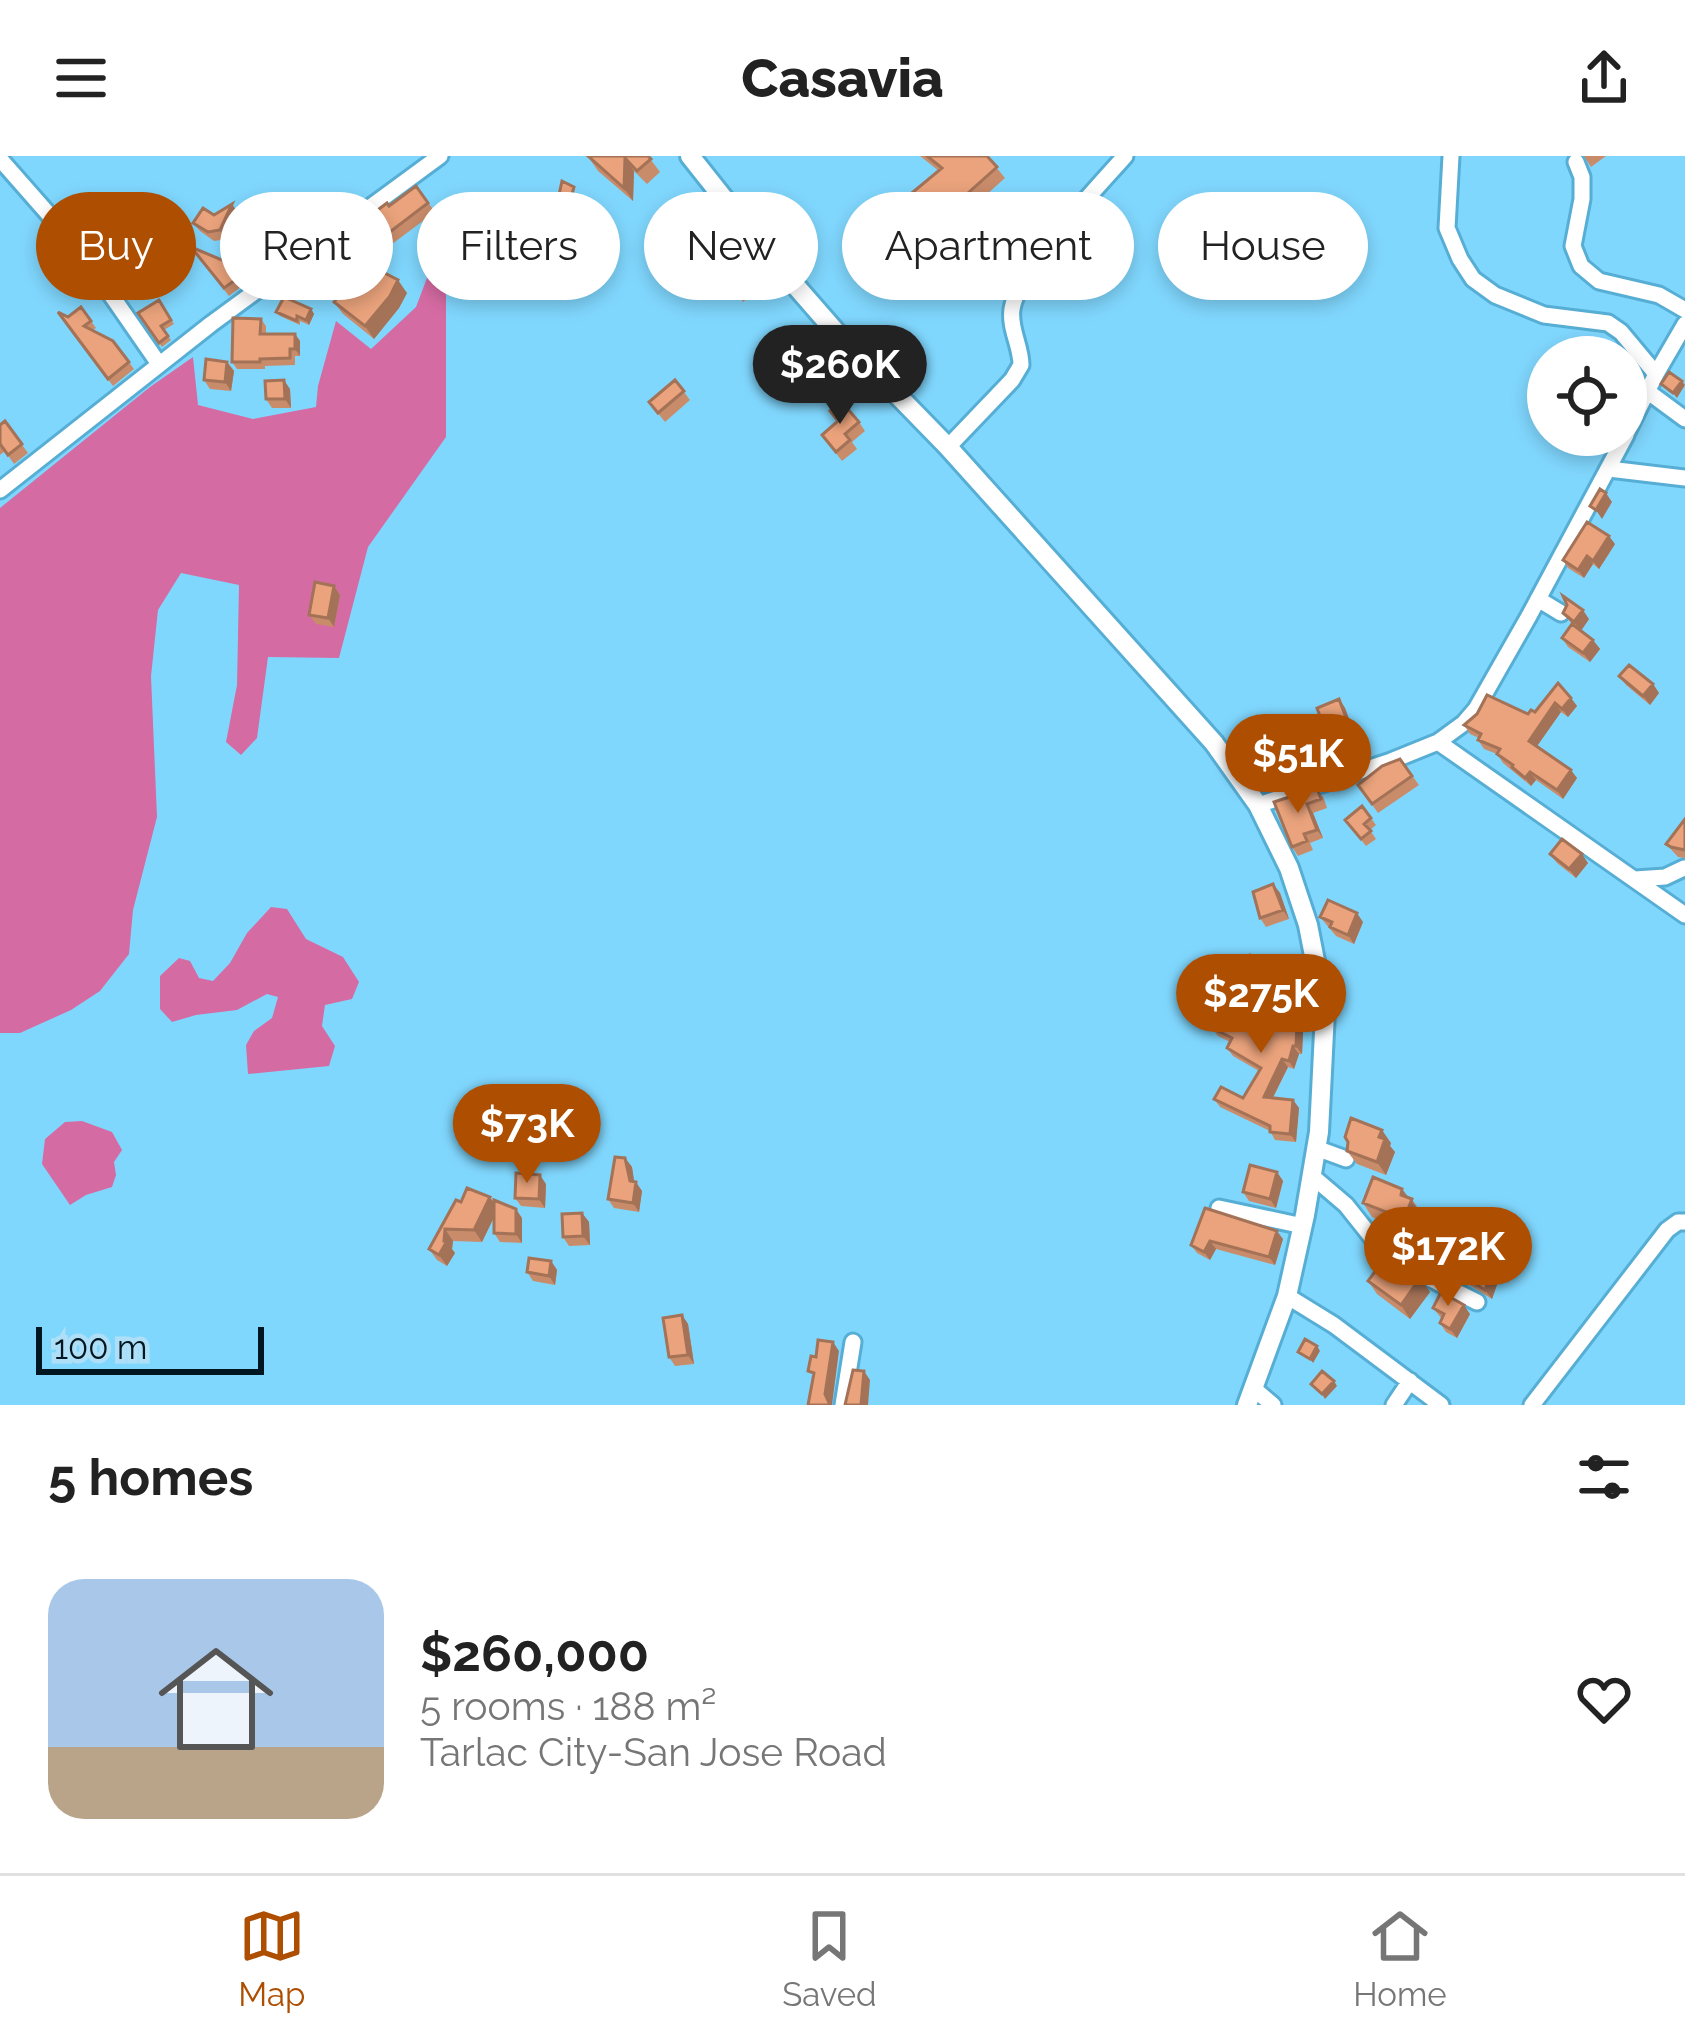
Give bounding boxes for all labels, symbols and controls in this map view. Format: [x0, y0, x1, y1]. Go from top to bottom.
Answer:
icon: menu [48, 45, 114, 111]
icon: share [1571, 45, 1637, 111]
text: Casavia [741, 46, 944, 110]
chip: Buy [36, 192, 196, 300]
chip: Rent [220, 192, 393, 300]
chip: Filters [417, 192, 620, 300]
chip: New [644, 192, 818, 300]
chip: Apartment [842, 192, 1134, 300]
chip: House [1158, 192, 1368, 300]
pin: $260K [756, 325, 924, 427]
map controls [1527, 336, 1647, 456]
button: locate [1527, 336, 1647, 456]
text: $260K [780, 341, 900, 387]
pin: $51K [1227, 714, 1369, 816]
text: $51K [1252, 730, 1344, 776]
pin: $275K [1177, 954, 1345, 1056]
text: $275K [1203, 970, 1319, 1016]
pin: $73K [456, 1084, 598, 1186]
text: $73K [480, 1100, 574, 1146]
pin: $172K [1364, 1207, 1532, 1309]
text: $172K [1391, 1223, 1505, 1269]
scale bar [36, 1321, 264, 1374]
text: 100 m [54, 1328, 147, 1367]
icon: filters [1571, 1444, 1637, 1510]
text: 5 homes [48, 1447, 253, 1507]
text: $260,000 [420, 1623, 649, 1683]
icon: home [144, 1627, 288, 1771]
icon: heart [1571, 1666, 1637, 1732]
text: 5 rooms · 188 m² [420, 1683, 716, 1729]
text: Tarlac City-San Jose Road [420, 1729, 887, 1775]
tab: Map [238, 1903, 305, 2014]
tab: Saved [782, 1903, 877, 2014]
tab: Home [1353, 1903, 1447, 2014]

